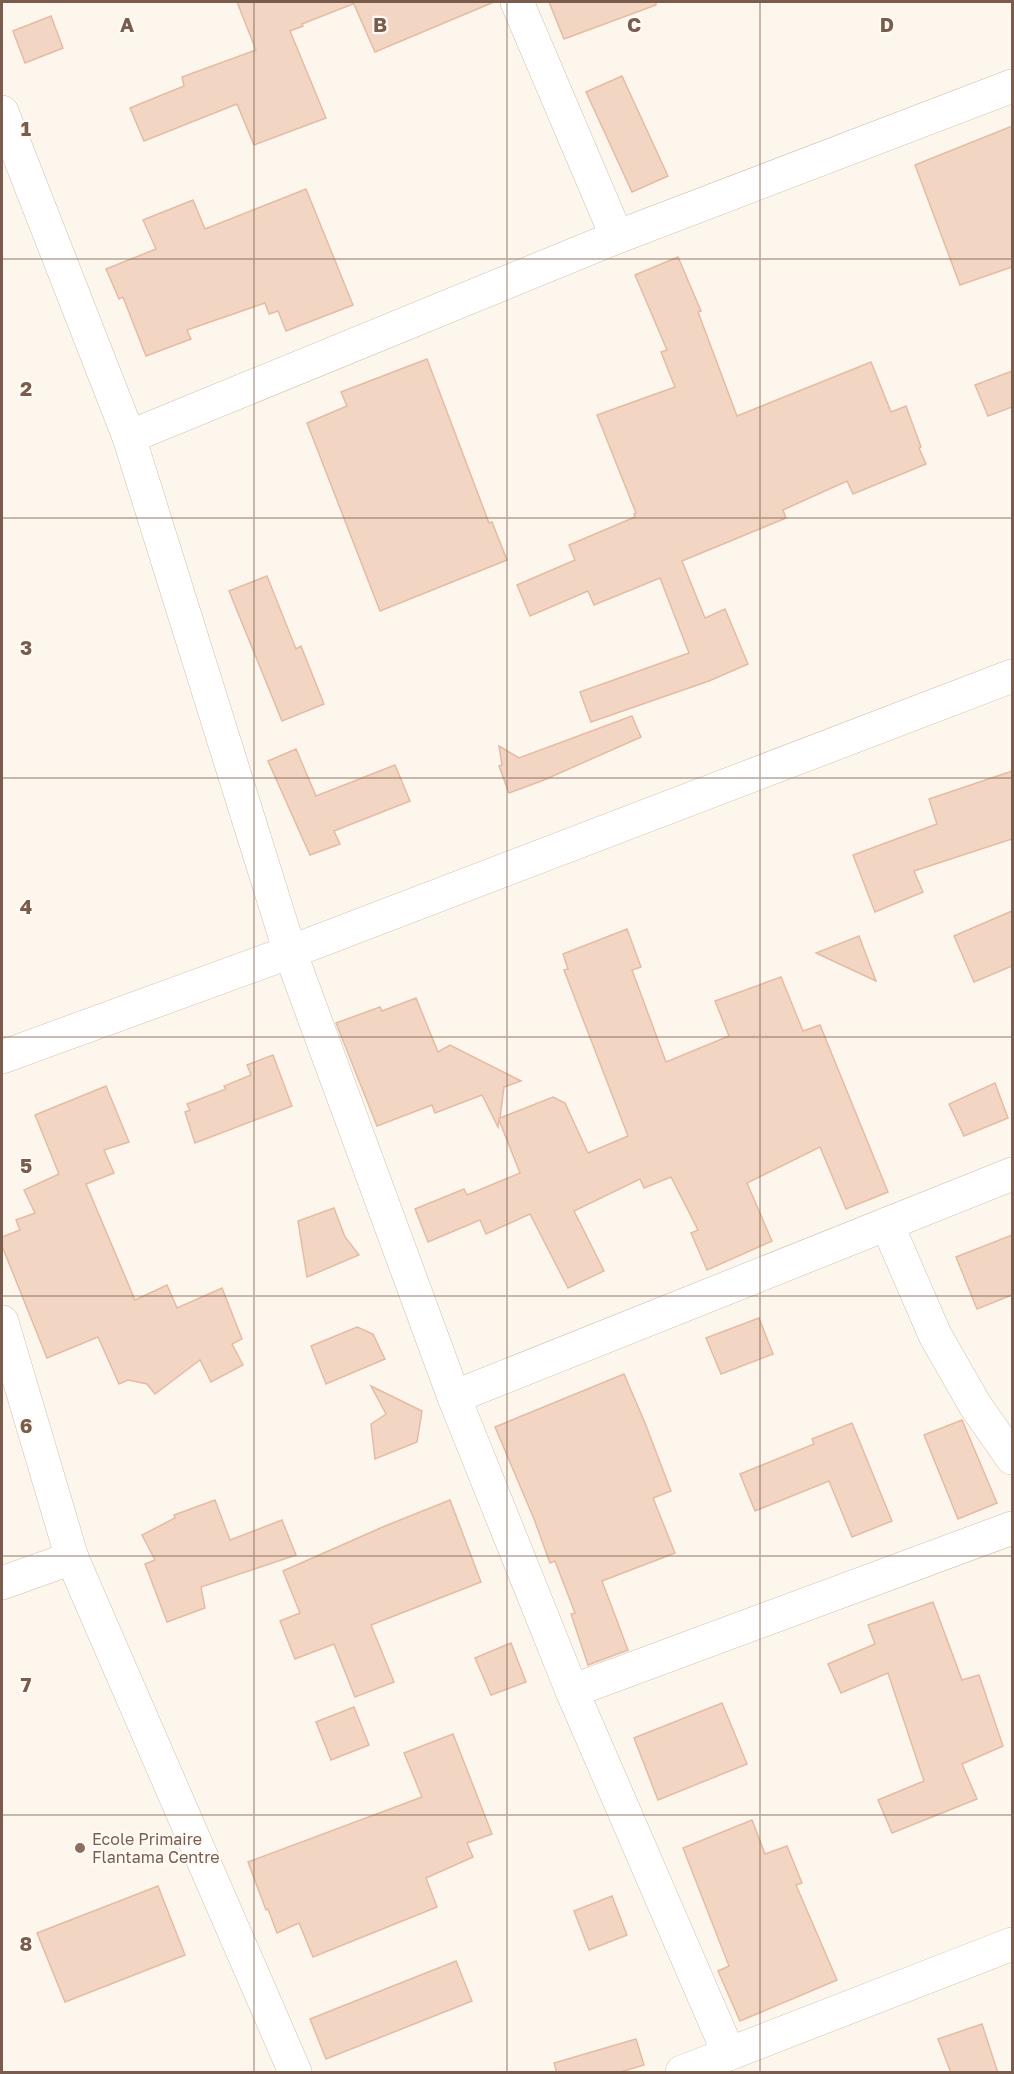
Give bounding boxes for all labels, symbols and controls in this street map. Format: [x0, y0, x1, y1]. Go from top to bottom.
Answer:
text: A [120, 12, 134, 36]
text: B [373, 12, 387, 36]
text: C [627, 12, 641, 36]
text: D [880, 12, 894, 36]
text: 1 [21, 116, 31, 140]
text: 2 [20, 376, 32, 400]
text: 3 [20, 635, 32, 659]
text: 4 [20, 894, 32, 918]
text: 5 [20, 1153, 32, 1177]
text: 6 [20, 1413, 32, 1437]
text: 7 [21, 1672, 32, 1696]
place label: Ecole Primaire Flantama Centre [92, 1829, 220, 1867]
marker: Ecole Primaire Flantama Centre [73, 1841, 87, 1855]
text: 8 [20, 1931, 32, 1955]

